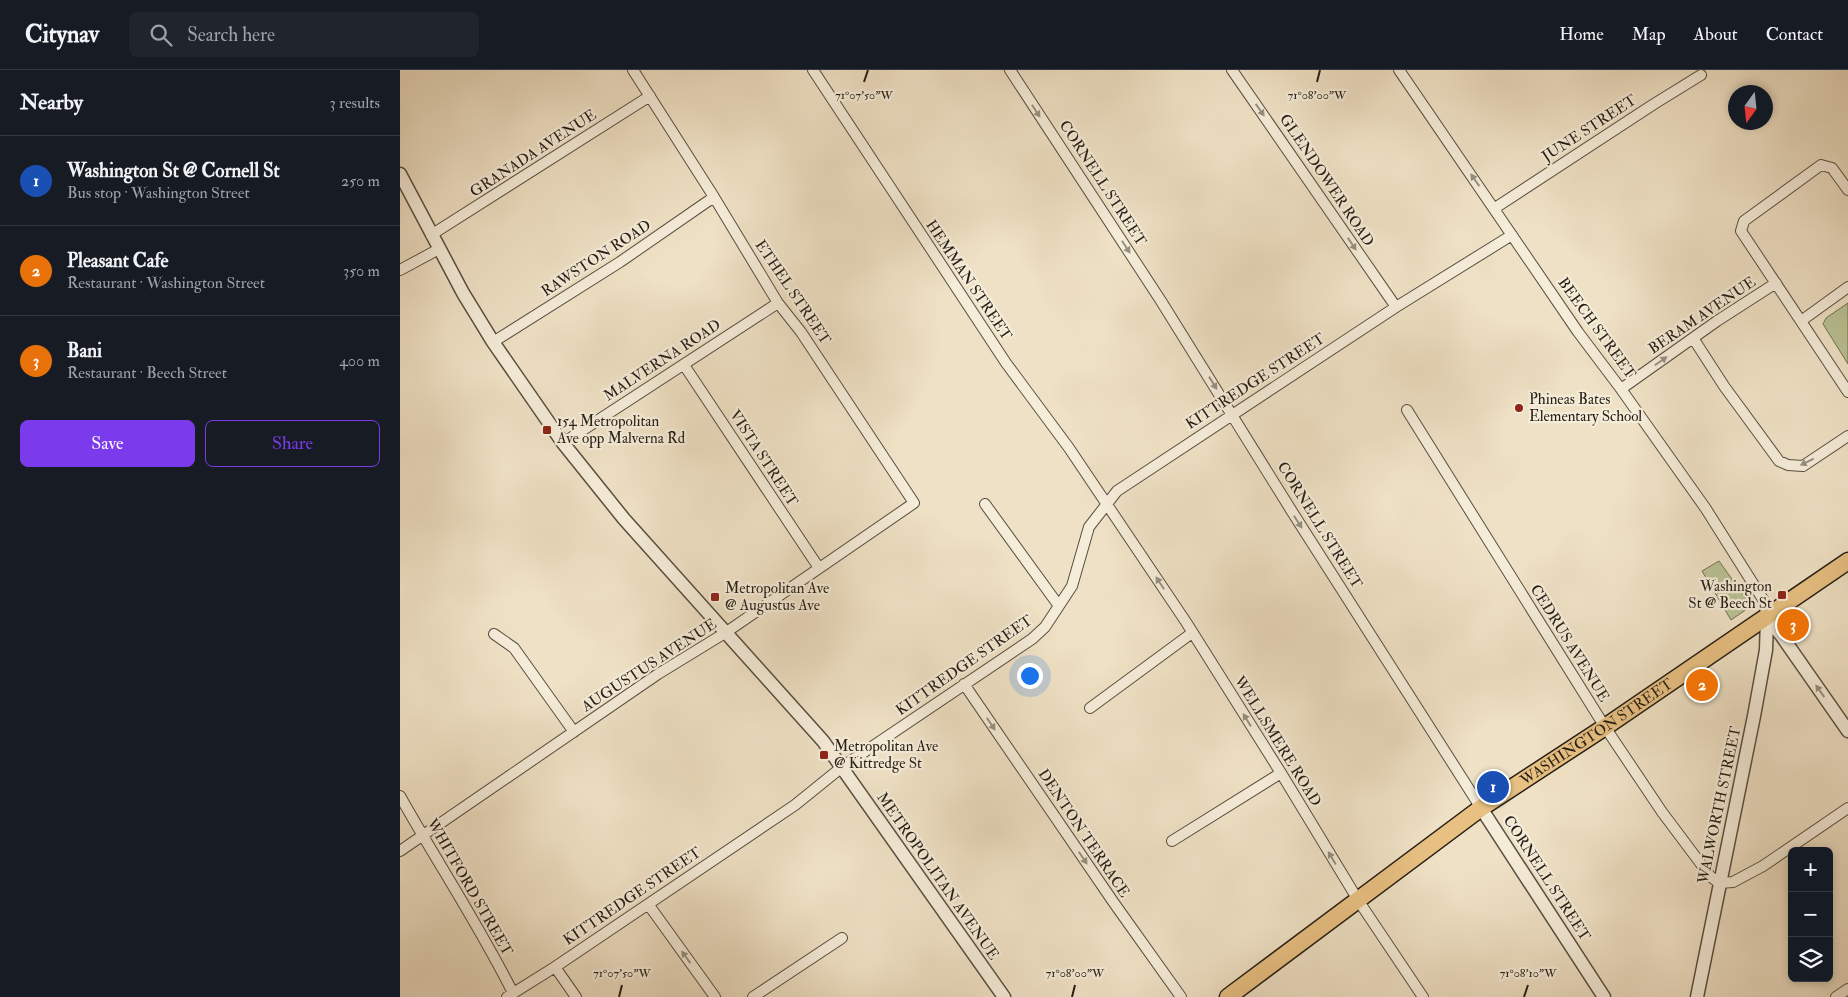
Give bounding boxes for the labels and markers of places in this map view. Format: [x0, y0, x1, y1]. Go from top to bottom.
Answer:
place label: Phineas Bates Elementary School [1529, 390, 1642, 426]
marker: Phineas Bates Elementary School [1513, 402, 1525, 414]
place label: 154 Metropolitan Ave opp Malverna Rd [556, 412, 686, 449]
marker: 154 Metropolitan Ave opp Malverna Rd [541, 424, 553, 436]
place label: Washington St @ Beech St [1688, 577, 1772, 613]
place label: Metropolitan Ave @ Augustus Ave [725, 579, 829, 615]
marker: Washington St @ Beech St [1776, 589, 1788, 601]
marker: Metropolitan Ave @ Augustus Ave [709, 591, 721, 603]
pin: 3 [1777, 606, 1809, 644]
pin: 2 [1686, 666, 1718, 704]
place label: Metropolitan Ave @ Kittredge St [834, 737, 938, 773]
marker: Metropolitan Ave @ Kittredge St [818, 749, 830, 761]
pin: 1 [1477, 768, 1509, 806]

